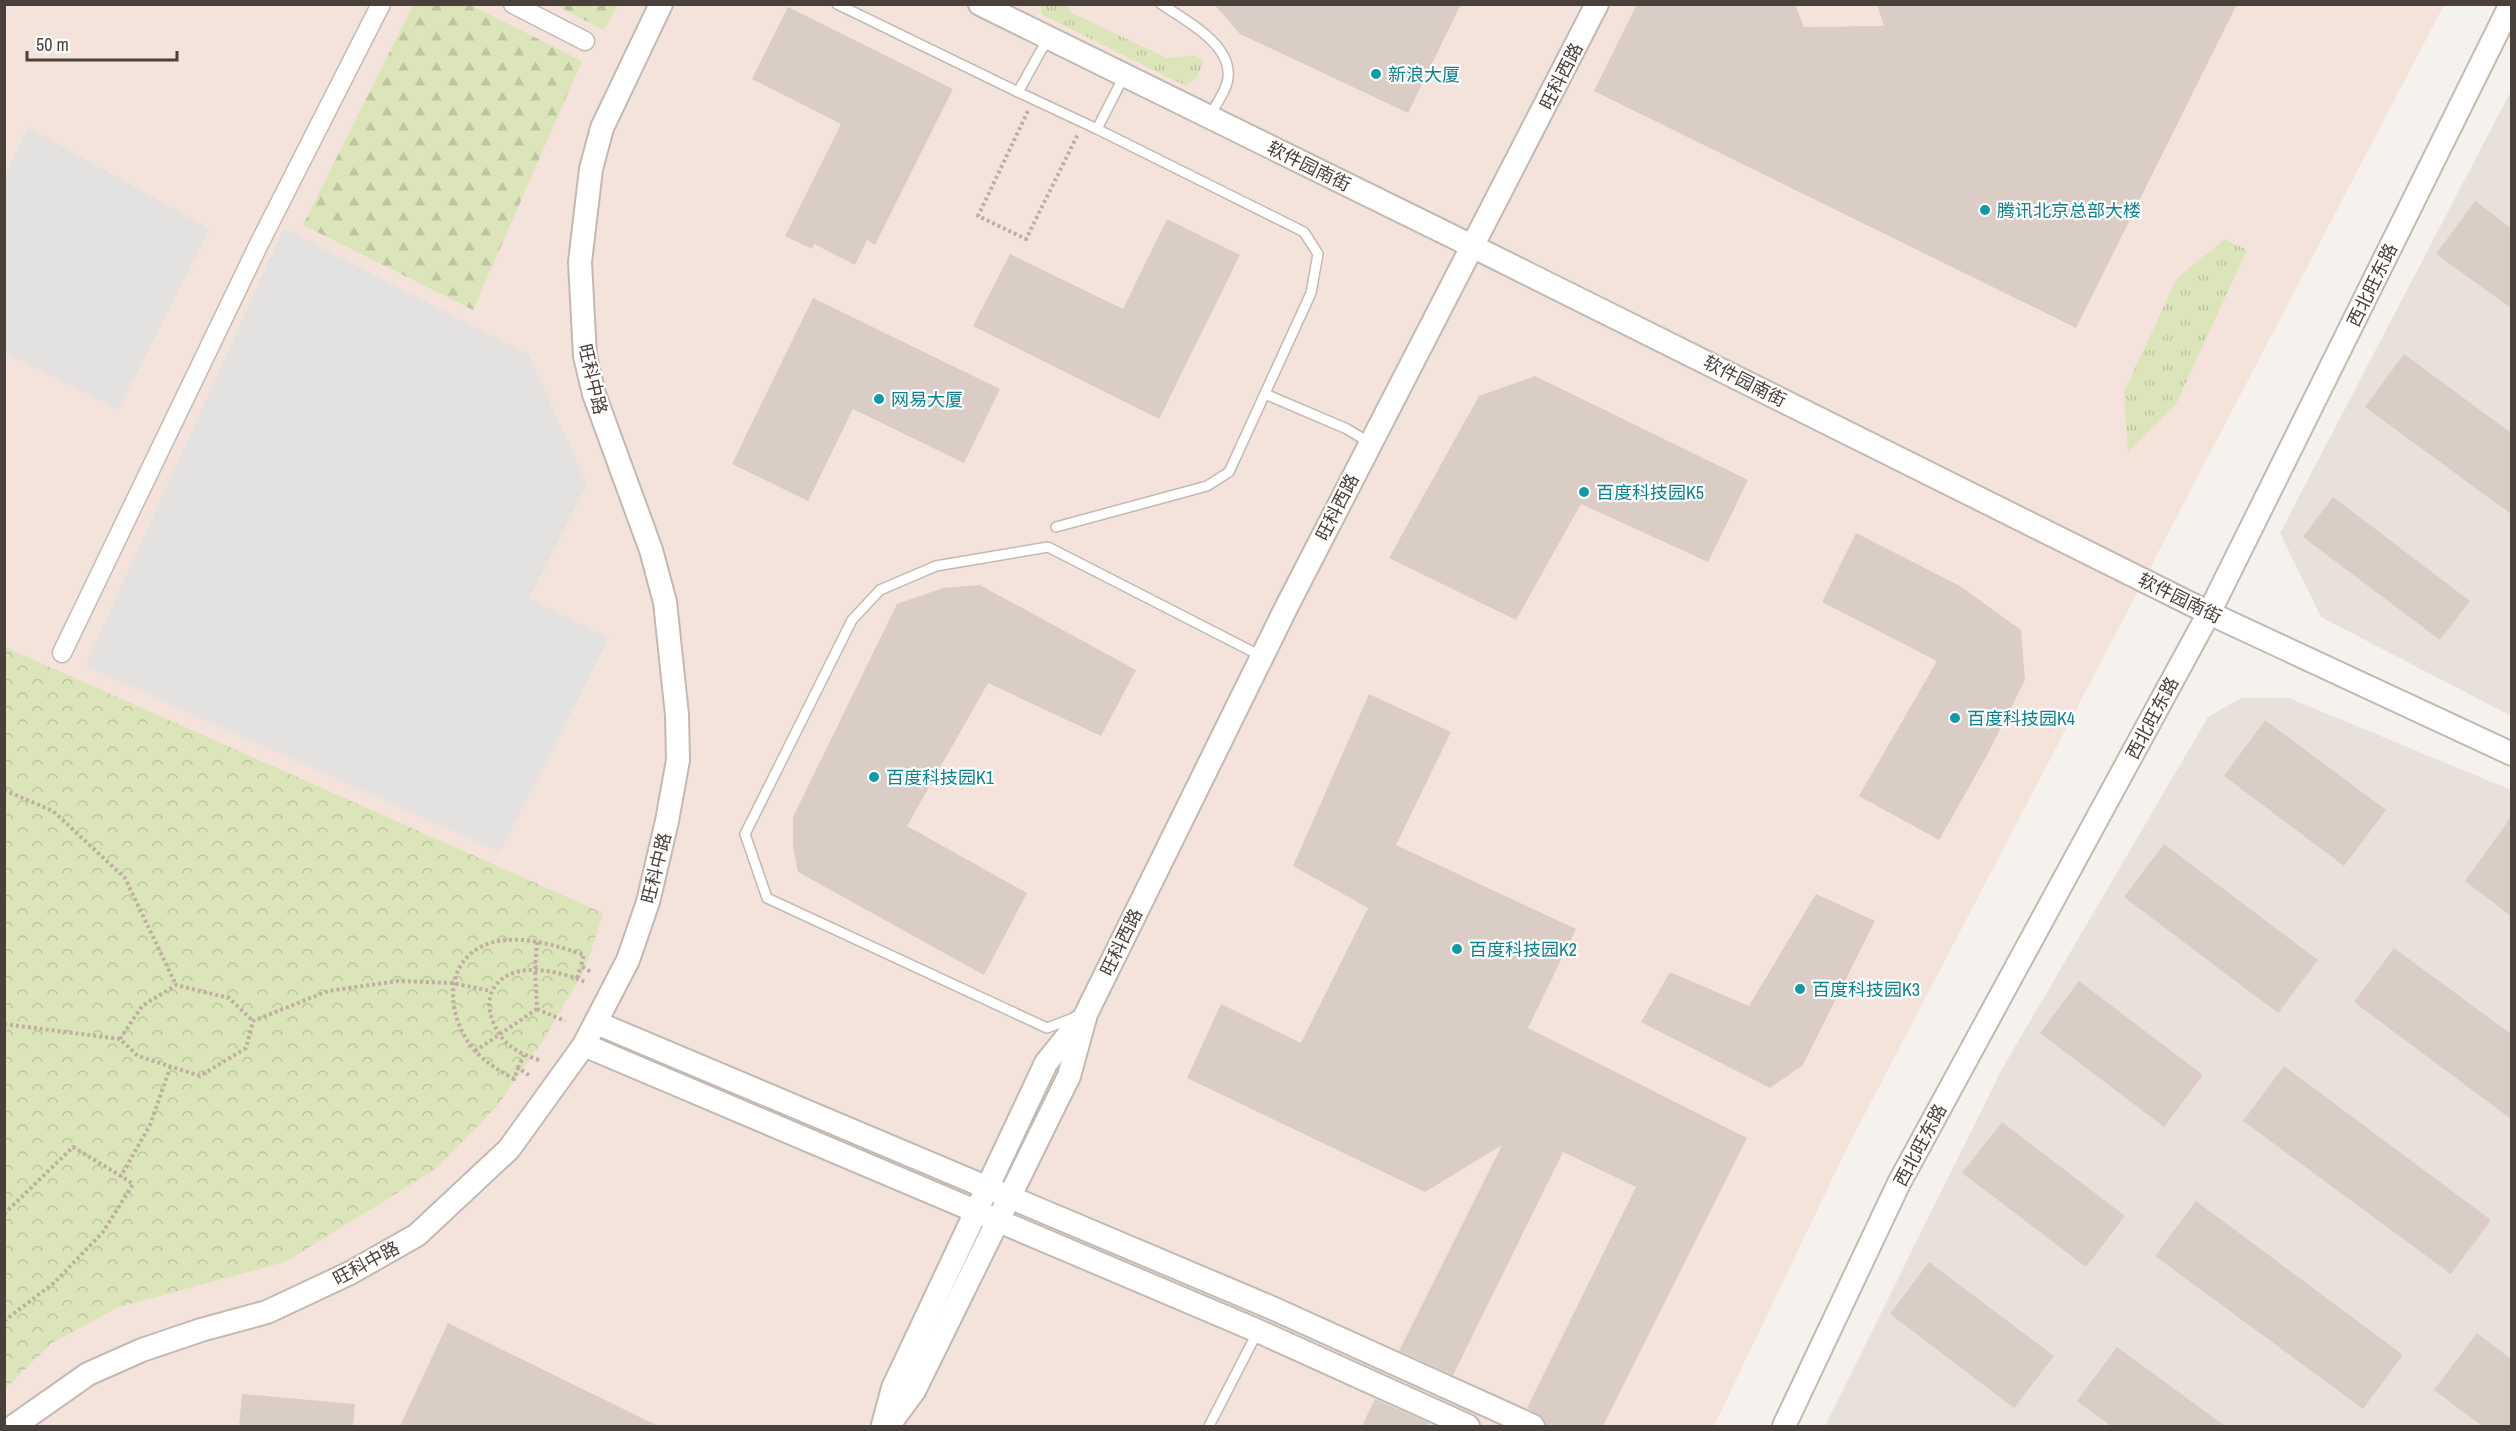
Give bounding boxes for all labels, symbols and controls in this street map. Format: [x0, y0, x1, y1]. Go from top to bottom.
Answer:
scale bar [27, 24, 177, 62]
text: 50 m [36, 32, 69, 57]
street label: 旺科西路 [1534, 38, 1588, 114]
place label: 新浪大厦 [1388, 62, 1460, 87]
marker: 新浪大厦 [1369, 67, 1383, 81]
street label: 软件园南街 [1263, 135, 1355, 197]
place label: 腾讯北京总部大楼 [1997, 198, 2141, 223]
marker: 腾讯北京总部大楼 [1978, 203, 1992, 217]
street label: 西北旺东路 [2341, 239, 2403, 331]
street label: 旺科中路 [573, 341, 613, 417]
street label: 软件园南街 [1699, 349, 1791, 413]
place label: 网易大厦 [891, 387, 963, 412]
marker: 网易大厦 [872, 392, 886, 406]
street label: 旺科西路 [1310, 469, 1364, 545]
place label: 百度科技园K5 [1596, 480, 1704, 505]
marker: 百度科技园K5 [1577, 485, 1591, 499]
street label: 软件园南街 [2134, 567, 2226, 629]
street label: 西北旺东路 [2120, 672, 2184, 764]
place label: 百度科技园K4 [1967, 706, 2075, 731]
marker: 百度科技园K4 [1948, 711, 1962, 725]
place label: 百度科技园K1 [886, 765, 995, 790]
marker: 百度科技园K1 [867, 770, 881, 784]
street label: 旺科中路 [635, 830, 677, 906]
street label: 旺科西路 [1094, 904, 1148, 980]
place label: 百度科技园K2 [1469, 937, 1577, 962]
marker: 百度科技园K2 [1450, 942, 1464, 956]
place label: 百度科技园K3 [1812, 977, 1920, 1002]
marker: 百度科技园K3 [1793, 982, 1807, 996]
street label: 西北旺东路 [1888, 1099, 1952, 1191]
street label: 旺科中路 [328, 1235, 404, 1291]

